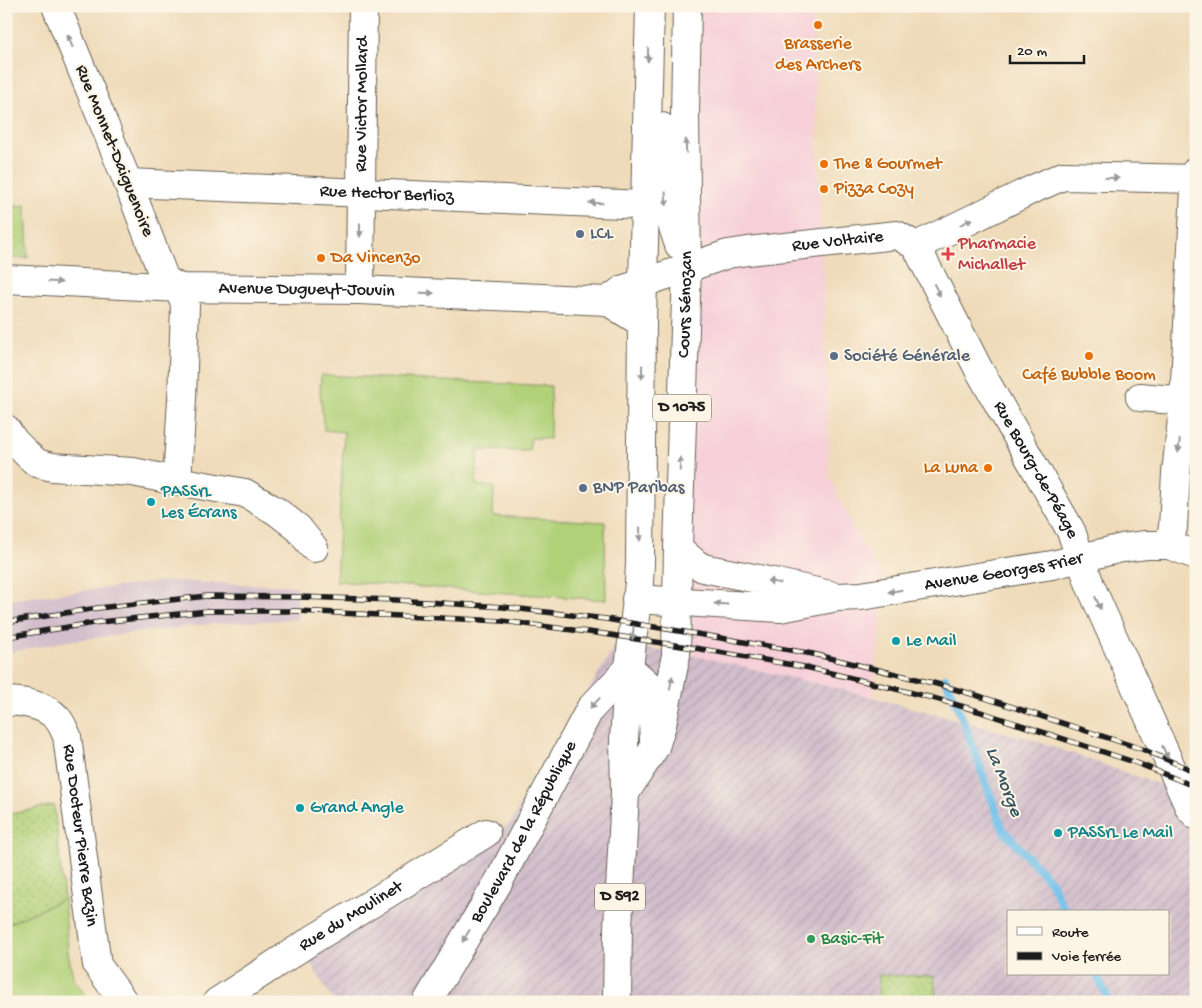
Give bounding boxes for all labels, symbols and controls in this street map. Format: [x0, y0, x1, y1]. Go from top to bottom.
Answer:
marker: Brasserie des Archers [812, 19, 824, 31]
scale bar [1010, 32, 1083, 64]
one-way arrow [66, 33, 74, 48]
place label: Brasserie des Archers [775, 34, 862, 76]
street label: Rue Victor Mollard [351, 35, 373, 172]
text: 20 m [1017, 43, 1047, 61]
one-way arrow [644, 47, 652, 63]
street label: Rue Monnet-Daiguenoire [70, 62, 158, 241]
one-way arrow [681, 137, 689, 153]
place label: The & Gourmet [833, 154, 943, 175]
marker: The & Gourmet [818, 158, 830, 170]
one-way arrow [1104, 174, 1120, 182]
place label: Pizza Cozy [833, 179, 914, 200]
street label: Rue Hector Berlioz [319, 181, 455, 207]
marker: Pizza Cozy [818, 183, 830, 195]
one-way arrow [663, 191, 671, 207]
one-way arrow [588, 199, 604, 207]
one-way arrow [959, 218, 973, 226]
one-way arrow [356, 222, 364, 238]
place label: LCL [590, 224, 614, 245]
street label: Rue Voltaire [791, 226, 885, 257]
marker: LCL [574, 228, 586, 240]
place label: Pharmacie Michallet [957, 234, 1037, 276]
place label: Da Vincenzo [330, 248, 421, 269]
marker: Pharmacie Michallet [942, 248, 954, 260]
street label: Cours Sénozan [674, 251, 698, 358]
marker: Da Vincenzo [315, 252, 327, 264]
one-way arrow [47, 278, 63, 286]
street label: Avenue Dugueyt-Jouvin [219, 278, 396, 302]
one-way arrow [933, 282, 942, 297]
one-way arrow [419, 290, 435, 298]
place label: Société Générale [844, 346, 971, 367]
marker: Société Générale [828, 350, 840, 362]
marker: Café Bubble Boom [1083, 350, 1095, 362]
one-way arrow [637, 364, 645, 380]
place label: Café Bubble Boom [1022, 365, 1156, 386]
road number: D 1075 [653, 394, 711, 422]
street label: Rue Bourg-de-Péage [989, 397, 1083, 542]
one-way arrow [1175, 439, 1183, 455]
one-way arrow [677, 456, 685, 472]
place label: La Luna [924, 458, 979, 479]
marker: La Luna [982, 462, 994, 474]
place label: BNP Paribas [592, 478, 686, 499]
place label: PASSrL Les Écrans [160, 482, 238, 524]
marker: BNP Paribas [577, 482, 589, 494]
marker: PASSrL Les Écrans [145, 496, 157, 508]
one-way arrow [636, 526, 644, 542]
street label: Avenue Georges Frier [923, 547, 1087, 596]
one-way arrow [766, 578, 781, 586]
one-way arrow [887, 587, 903, 595]
one-way arrow [1095, 596, 1103, 610]
one-way arrow [713, 600, 729, 608]
one-way arrow [629, 626, 637, 642]
place label: Le Mail [906, 631, 957, 652]
marker: Le Mail [890, 635, 902, 647]
one-way arrow [667, 674, 675, 690]
one-way arrow [589, 696, 601, 708]
street label: Boulevard de la République [466, 737, 582, 927]
street label: Rue Docteur Pierre Bazin [58, 743, 102, 928]
water label: La Morge [979, 744, 1027, 821]
one-way arrow [1161, 745, 1169, 759]
place label: Grand Angle [310, 798, 404, 819]
marker: Grand Angle [294, 802, 306, 814]
place label: PASSrL Le Mail [1067, 823, 1173, 844]
marker: PASSrL Le Mail [1052, 827, 1064, 839]
street label: Rue du Moulinet [295, 875, 408, 956]
road number: D 592 [595, 884, 645, 910]
legend [1007, 910, 1170, 976]
text: Route [1052, 924, 1089, 942]
place label: Basic-Fit [820, 929, 885, 950]
one-way arrow [461, 930, 470, 943]
marker: Basic-Fit [805, 933, 817, 945]
text: Voie ferrée [1051, 948, 1121, 966]

